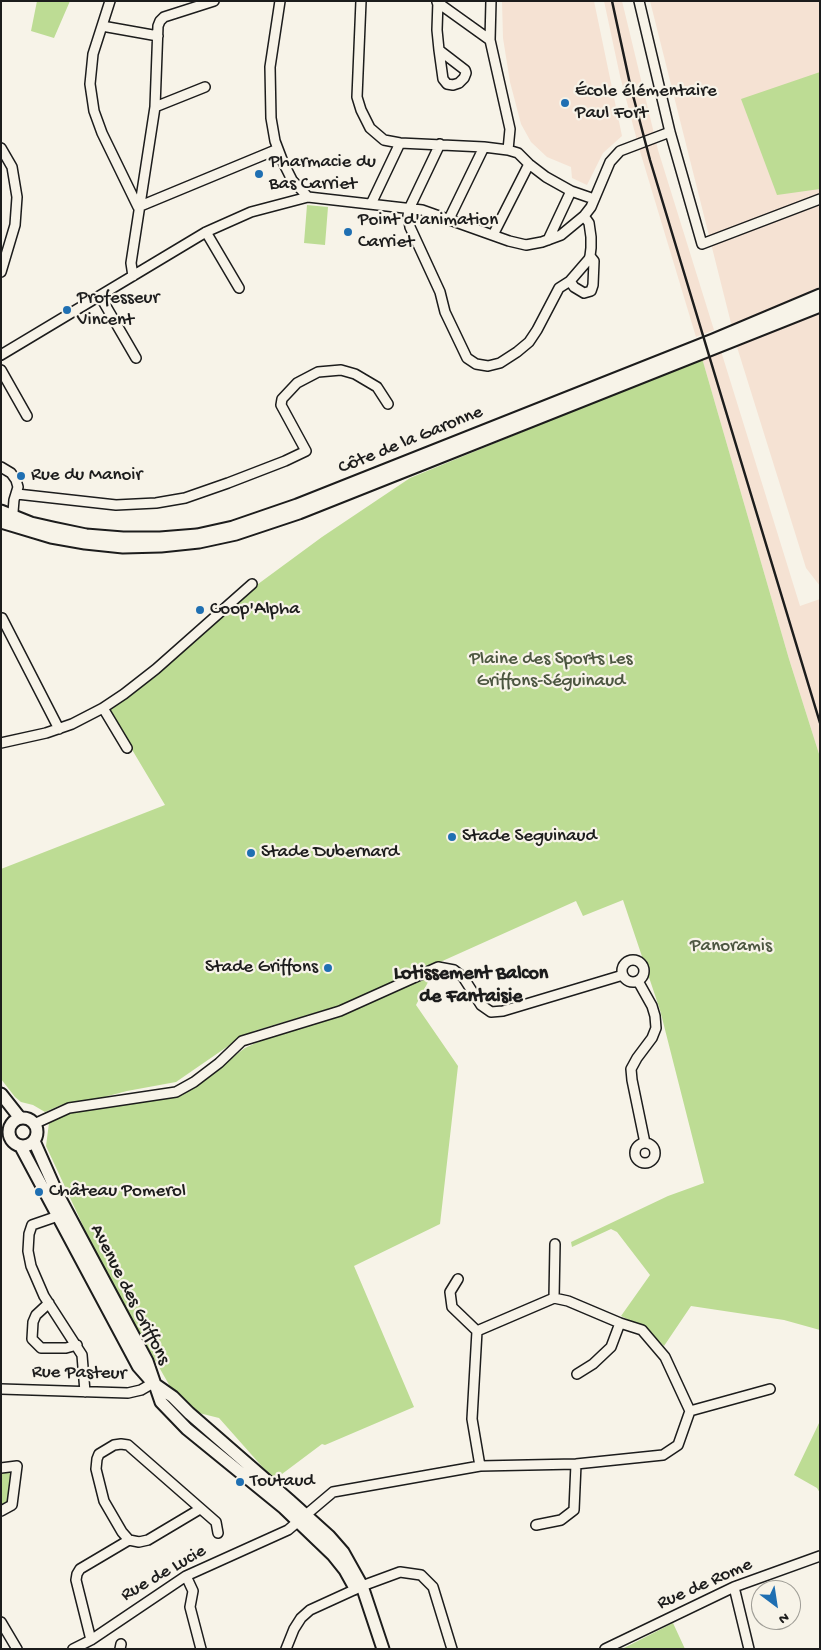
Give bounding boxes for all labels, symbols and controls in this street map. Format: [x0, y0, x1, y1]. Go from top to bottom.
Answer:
place label: École élémentaire Paul Fort [575, 81, 717, 125]
marker: École élémentaire Paul Fort [559, 97, 571, 109]
place label: Pharmacie du Bas Carriet [269, 152, 376, 196]
marker: Pharmacie du Bas Carriet [253, 168, 265, 180]
place label: Point d'animation Carriet [358, 210, 498, 254]
marker: Point d'animation Carriet [342, 226, 354, 238]
place label: Professeur Vincent [77, 288, 159, 332]
marker: Professeur Vincent [61, 304, 73, 316]
street label: Côte de la Garonne [335, 402, 487, 480]
place label: Rue du Manoir [31, 465, 142, 487]
marker: Rue du Manoir [15, 470, 27, 482]
place label: Coop'Alpha [210, 599, 300, 621]
marker: Coop'Alpha [194, 604, 206, 616]
park label: Plaine des Sports Les Griffons-Séguinaud [470, 649, 632, 693]
place label: Stade Seguinaud [462, 826, 597, 848]
marker: Stade Seguinaud [446, 831, 458, 843]
place label: Stade Dubernard [261, 842, 399, 864]
marker: Stade Dubernard [245, 847, 257, 859]
park label: Panoramis [690, 936, 772, 958]
place label: Stade Griffons [205, 957, 318, 979]
marker: Stade Griffons [322, 962, 334, 974]
district label: Lotissement Balcon de Fantaisie [394, 963, 548, 1010]
place label: Château Pomerol [49, 1181, 186, 1203]
marker: Château Pomerol [33, 1186, 45, 1198]
street label: Avenue des Griffons [84, 1221, 174, 1369]
street label: Rue Pasteur [32, 1362, 126, 1386]
place label: Toutaud [250, 1471, 314, 1493]
marker: Toutaud [234, 1476, 246, 1488]
street label: Rue de Lucie [117, 1540, 211, 1608]
street label: Rue de Rome [654, 1554, 756, 1616]
north arrow [751, 1580, 801, 1630]
text: N [775, 1608, 792, 1627]

